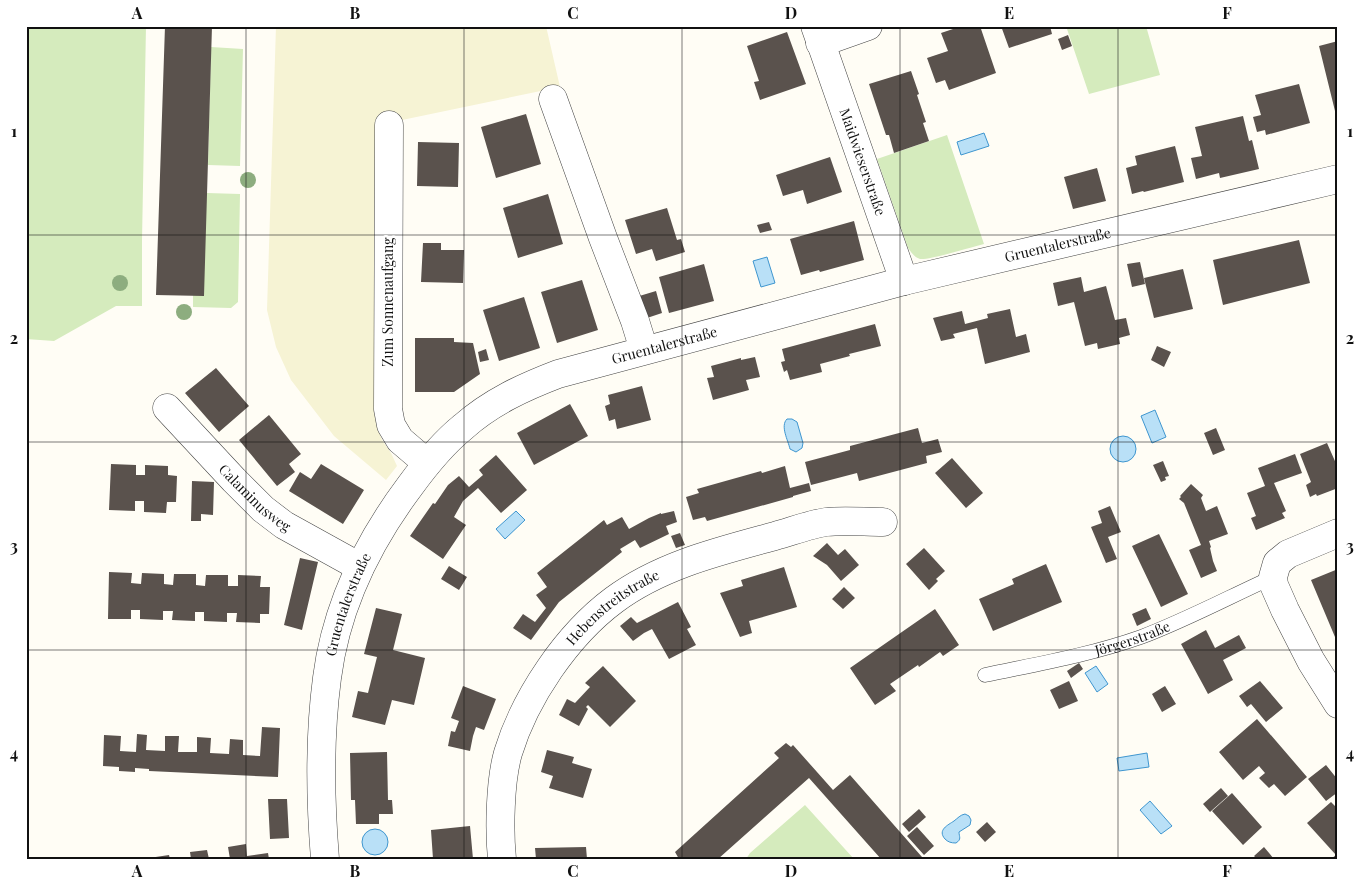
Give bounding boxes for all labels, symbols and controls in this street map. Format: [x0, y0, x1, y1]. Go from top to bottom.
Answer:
text: A [131, 2, 143, 23]
text: B [350, 2, 361, 23]
text: C [567, 2, 579, 23]
text: D [785, 2, 797, 23]
text: E [1004, 2, 1014, 23]
text: F [1222, 2, 1232, 23]
street label: Maidwieserstraße [835, 105, 890, 218]
text: 1 [11, 120, 17, 141]
text: 1 [1347, 120, 1353, 141]
street label: Gruentalerstraße [1003, 223, 1113, 266]
street label: Zum Sonnenaufgang [378, 237, 397, 367]
street label: Gruentalerstraße [609, 322, 719, 368]
text: 2 [10, 327, 18, 348]
text: 2 [1346, 327, 1354, 348]
street label: Calaminusweg [215, 460, 295, 536]
text: 3 [10, 535, 18, 556]
text: 3 [1346, 535, 1354, 556]
street label: Gruentalerstraße [321, 549, 375, 658]
street label: Hebenstreitstraße [562, 565, 662, 649]
street label: Jörgerstraße [1092, 616, 1173, 660]
text: 4 [10, 742, 18, 763]
text: 4 [1346, 742, 1354, 763]
text: A [131, 860, 143, 881]
text: B [350, 860, 361, 881]
text: C [567, 860, 579, 881]
text: D [785, 860, 797, 881]
text: E [1004, 860, 1014, 881]
text: F [1222, 860, 1232, 881]

